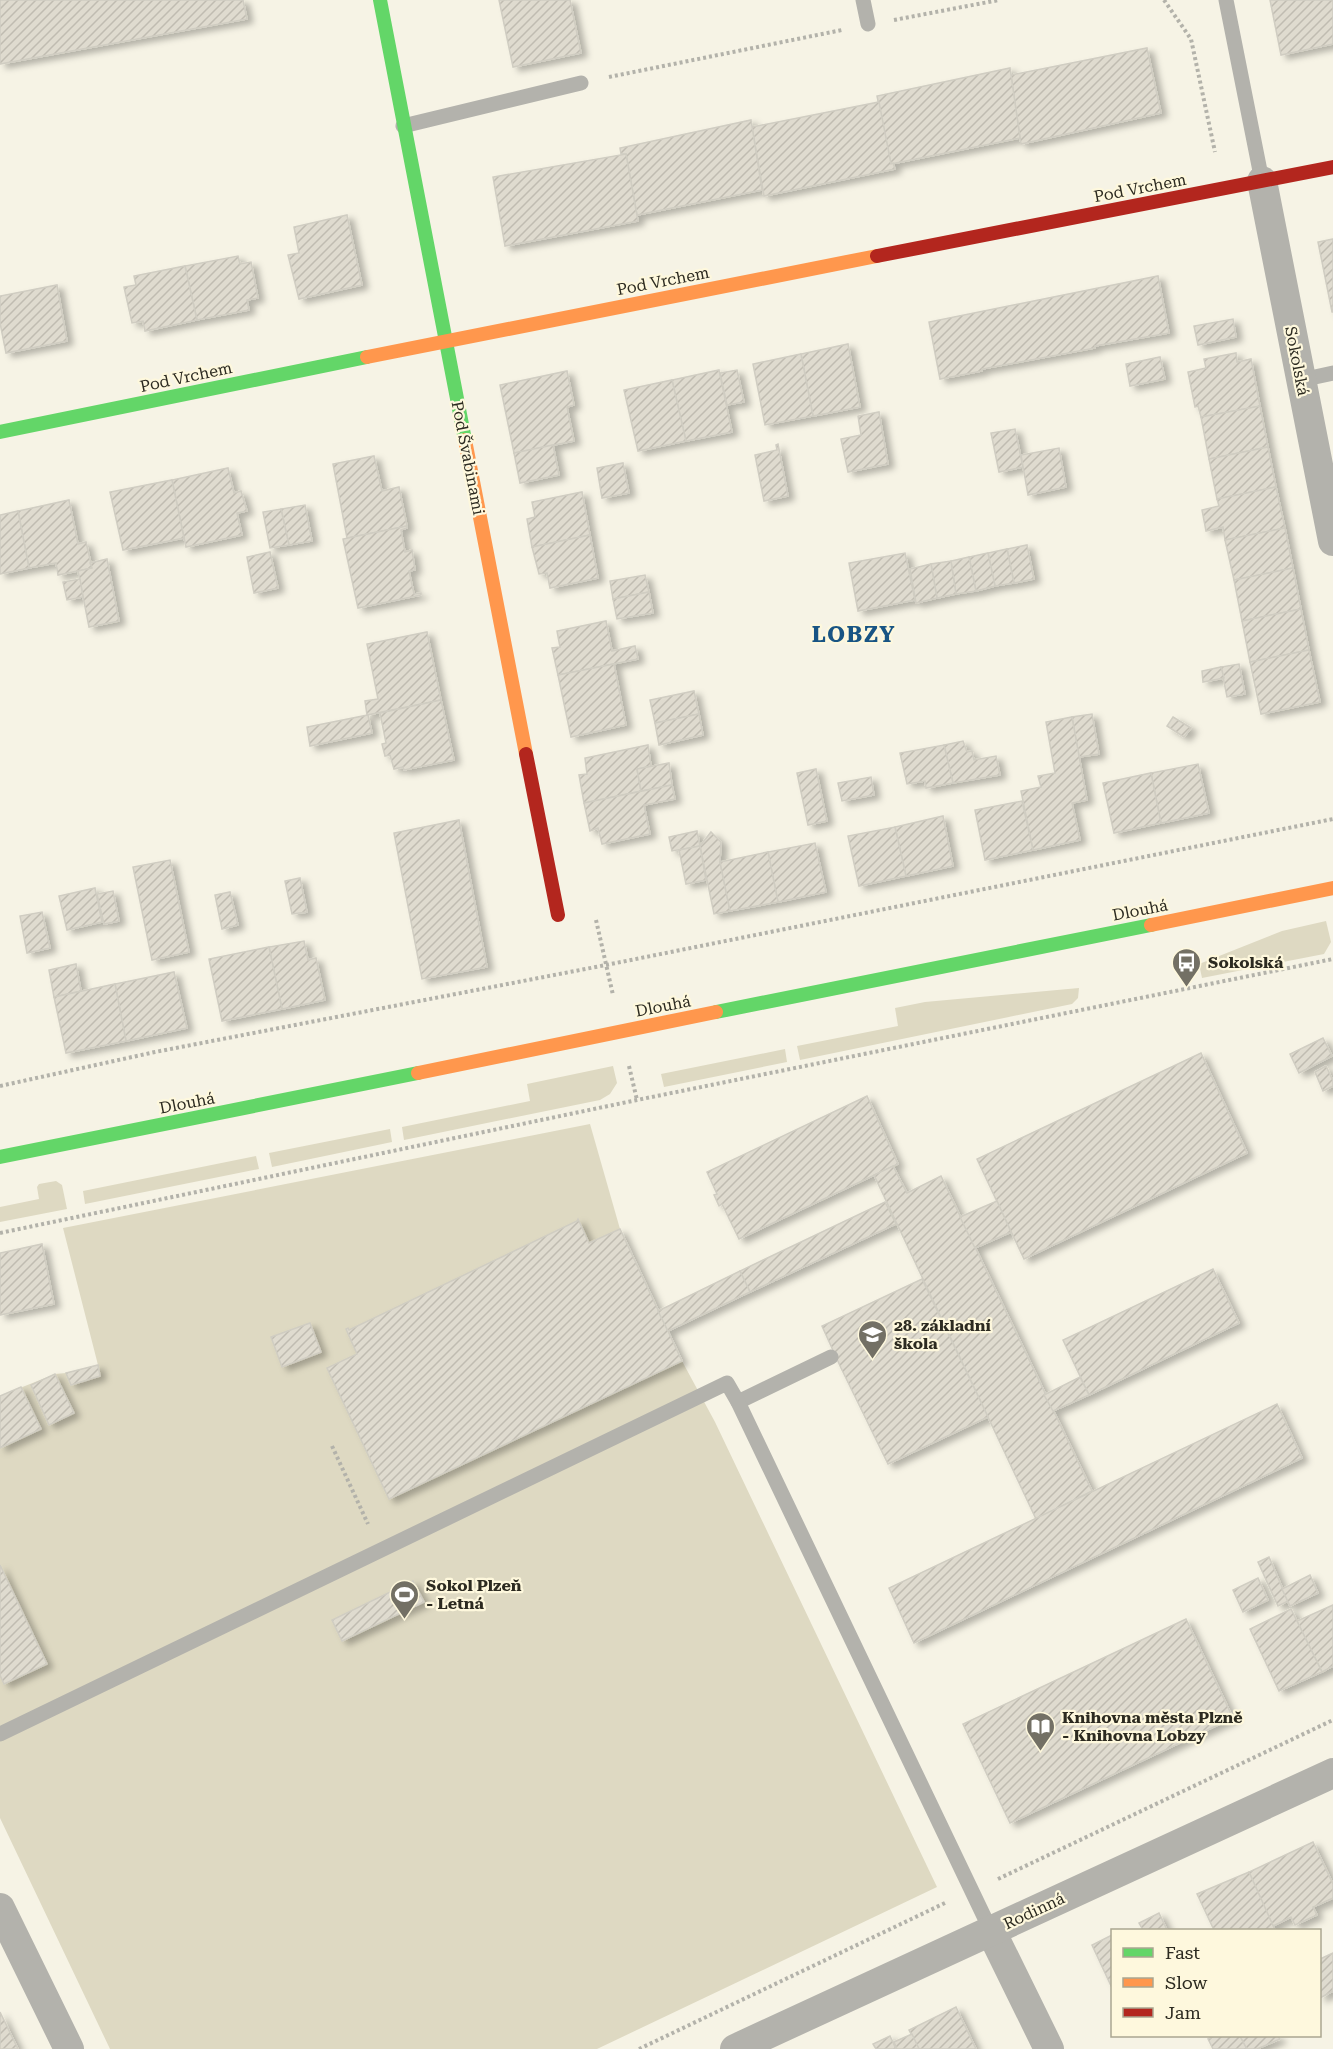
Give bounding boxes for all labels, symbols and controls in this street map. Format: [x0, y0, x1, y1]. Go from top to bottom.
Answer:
street label: Pod Vrchem [1092, 170, 1188, 206]
street label: Pod Vrchem [615, 263, 711, 299]
street label: Sokolská [1281, 325, 1313, 398]
street label: Pod Vrchem [138, 358, 234, 396]
street label: Pod Švabinami [448, 399, 488, 517]
district label: LOBZY [812, 622, 896, 647]
street label: Dlouhá [1111, 895, 1170, 925]
bus stop icon: Sokolská [1171, 946, 1203, 988]
place label: Sokolská [1208, 953, 1284, 972]
street label: Dlouhá [634, 991, 693, 1021]
street label: Dlouhá [158, 1088, 217, 1118]
place label: 28. základní škola [894, 1316, 992, 1353]
school or university icon: 28. základní škola [857, 1318, 889, 1360]
place label: Sokol Plzeň - Letná [426, 1576, 522, 1613]
sports icon: Sokol Plzeň - Letná [389, 1578, 421, 1620]
place label: Knihovna města Plzně - Knihovna Lobzy [1062, 1708, 1243, 1745]
library icon: Knihovna města Plzně - Knihovna Lobzy [1025, 1710, 1057, 1752]
street label: Rodinná [1000, 1888, 1068, 1933]
legend [1111, 1929, 1321, 2037]
text: Fast [1165, 1942, 1200, 1963]
text: Slow [1165, 1972, 1207, 1993]
text: Jam [1165, 2002, 1201, 2023]

